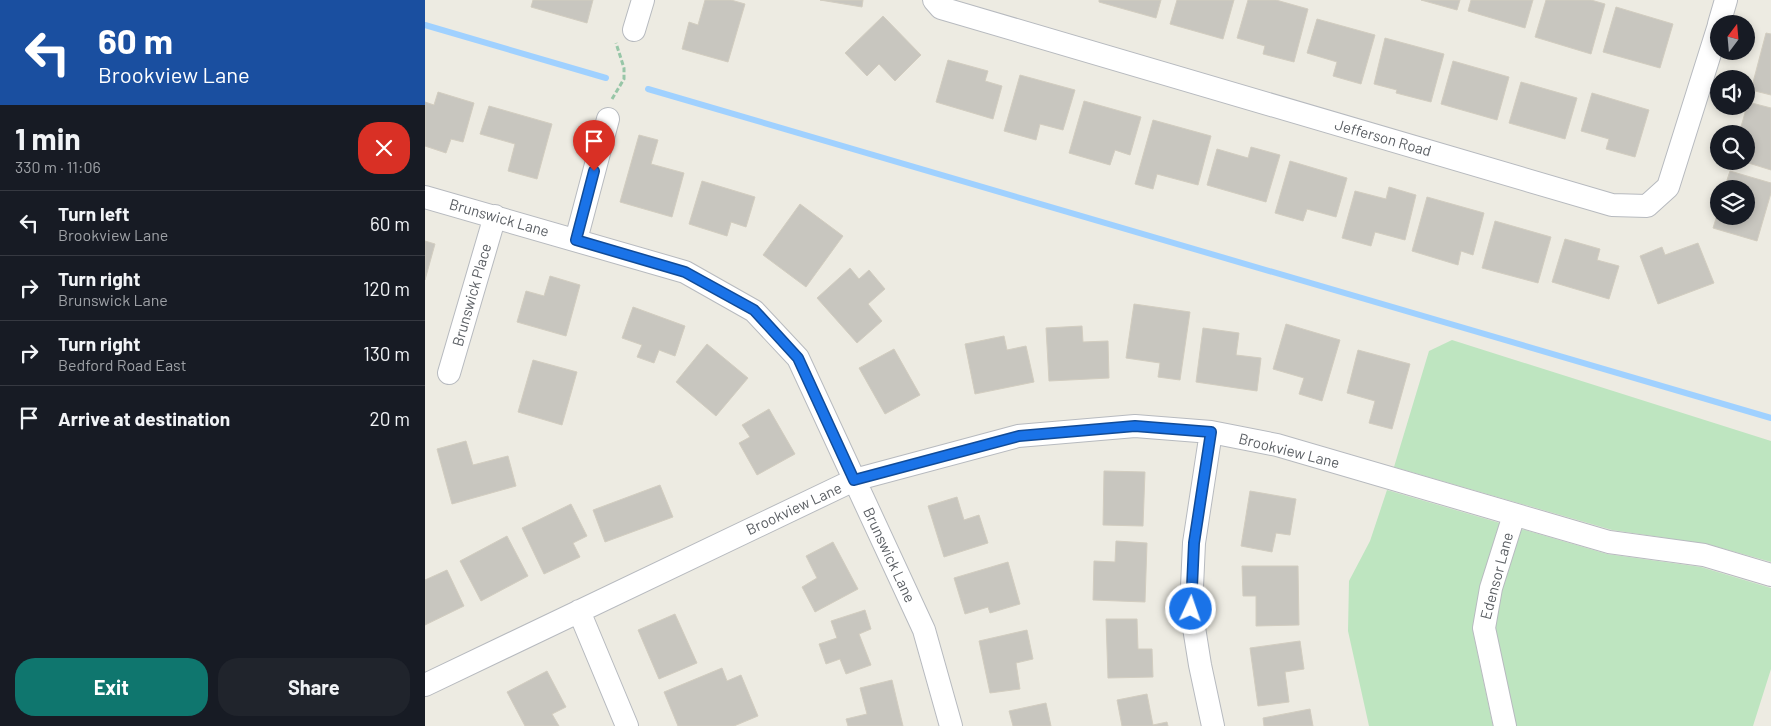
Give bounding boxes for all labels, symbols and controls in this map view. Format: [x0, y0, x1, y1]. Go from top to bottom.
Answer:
north arrow [1710, 15, 1755, 60]
map controls [1710, 15, 1755, 225]
text: 60 m [98, 19, 173, 61]
icon: left [15, 20, 80, 85]
text: Brookview Lane [98, 61, 250, 87]
button: sound [1710, 70, 1755, 115]
street label: Jefferson Road [1333, 115, 1434, 159]
text: 1 min [15, 120, 81, 156]
pin [573, 120, 615, 171]
button: close [358, 122, 410, 174]
button: search [1710, 125, 1755, 170]
icon: arrive [580, 127, 608, 155]
text: 330 m · 11:06 [15, 157, 101, 176]
button: layers [1710, 180, 1755, 225]
street label: Brunswick Lane [447, 194, 551, 240]
text: Turn left [58, 202, 129, 225]
icon: left [15, 209, 43, 237]
text: 60 m [370, 212, 410, 235]
text: Brookview Lane [58, 225, 168, 244]
street label: Brunswick Place [448, 241, 494, 348]
text: Turn right [58, 267, 140, 290]
icon: right [15, 274, 43, 302]
text: 120 m [363, 277, 410, 300]
text: Brunswick Lane [58, 290, 168, 309]
text: Turn right [58, 332, 140, 355]
icon: right [15, 339, 43, 367]
text: 130 m [363, 342, 410, 365]
text: Bedford Road East [58, 355, 187, 374]
icon: arrive [15, 404, 43, 432]
text: Arrive at destination [58, 407, 230, 430]
text: 20 m [370, 407, 410, 430]
street label: Brookview Lane [1237, 429, 1342, 471]
street label: Brookview Lane [743, 478, 844, 538]
street label: Brunswick Lane [860, 504, 920, 605]
street label: Edensor Lane [1476, 530, 1516, 621]
position arrow [1164, 582, 1216, 634]
button: Exit [15, 658, 208, 716]
button: Share [218, 658, 410, 716]

